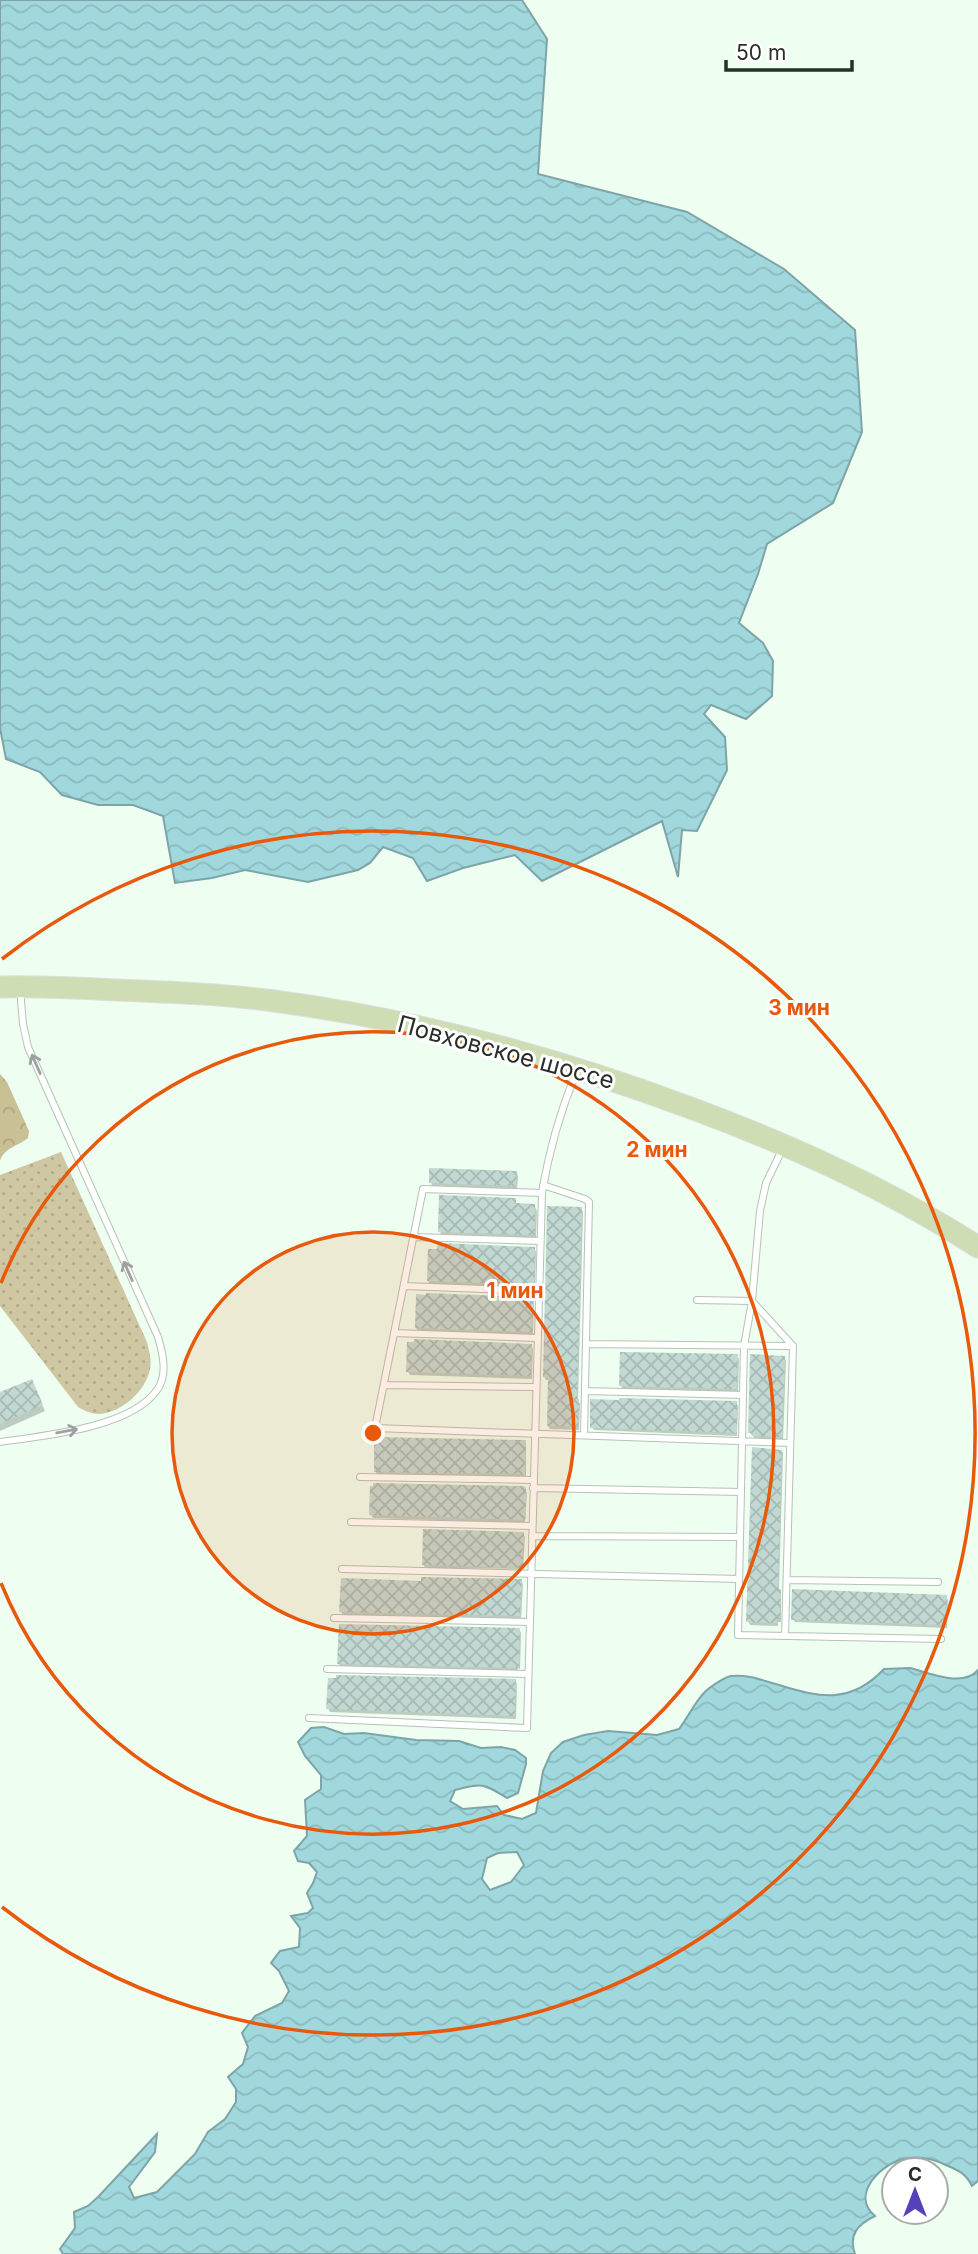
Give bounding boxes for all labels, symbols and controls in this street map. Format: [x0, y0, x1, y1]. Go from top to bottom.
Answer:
scale bar [726, 28, 852, 72]
text: 50 m [736, 40, 786, 65]
text: 3 мин [768, 995, 830, 1020]
street label: Повховское шоссе [394, 1009, 618, 1095]
one-way arrow [29, 1053, 42, 1075]
text: 2 мин [626, 1137, 688, 1162]
one-way arrow [121, 1261, 134, 1282]
text: 1 мин [486, 1278, 544, 1303]
centre of rings [361, 1421, 385, 1445]
one-way arrow [55, 1424, 78, 1437]
north arrow [880, 2156, 950, 2226]
text: С [908, 2163, 922, 2186]

